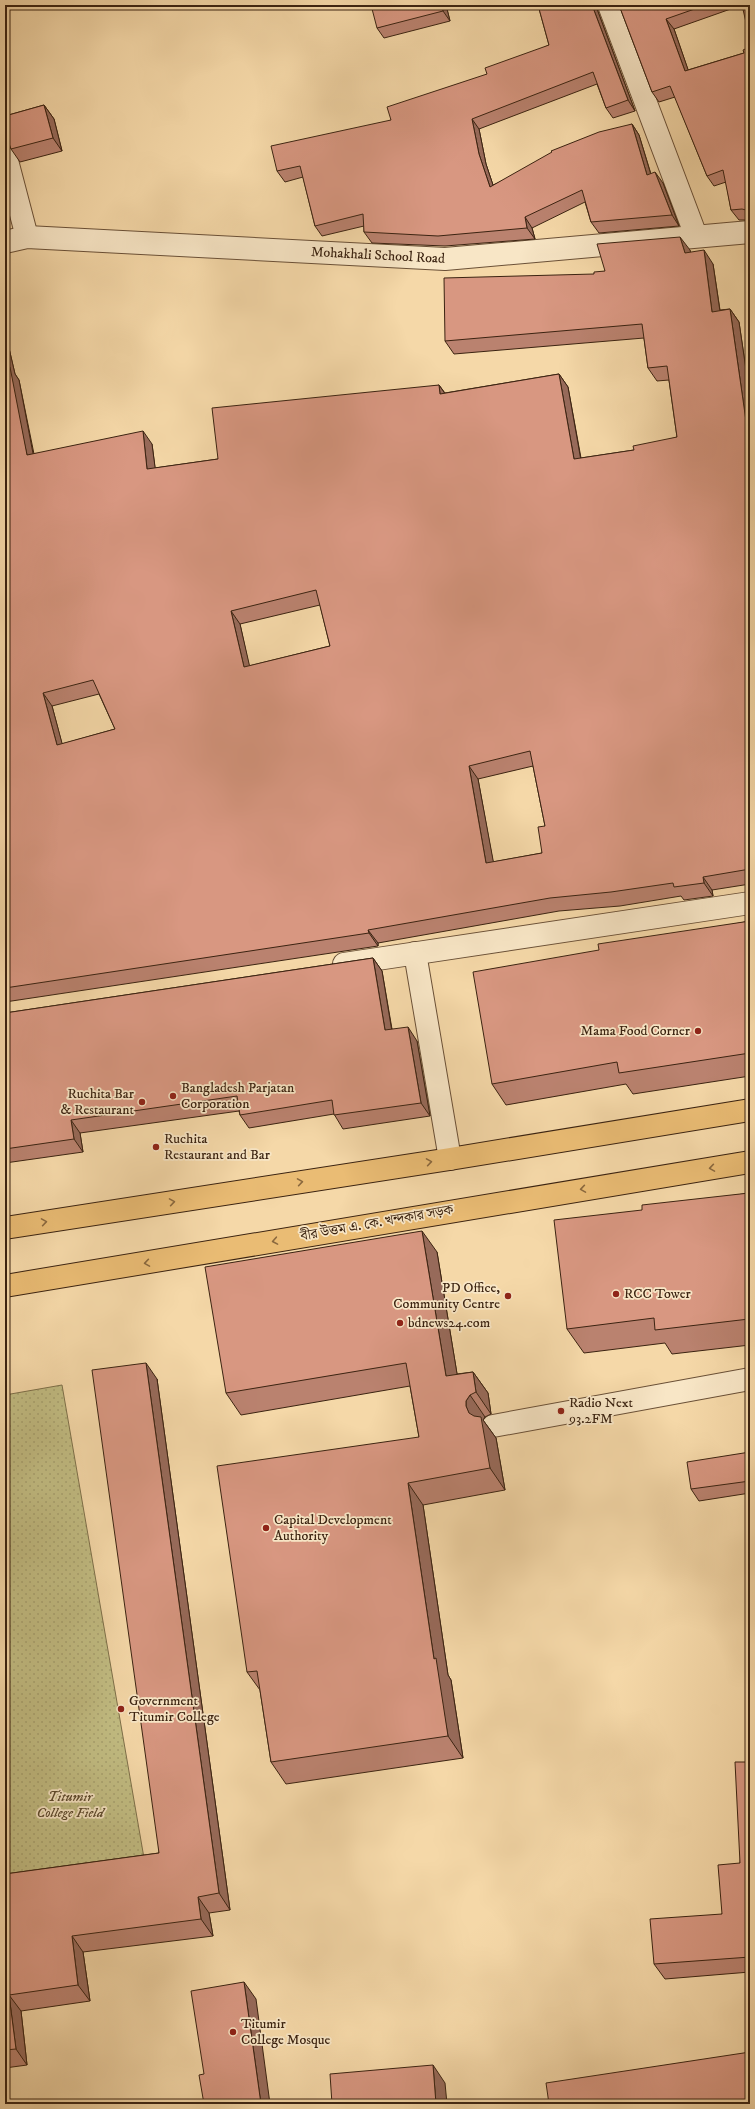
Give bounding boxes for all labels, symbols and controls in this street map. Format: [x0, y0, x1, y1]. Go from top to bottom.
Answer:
street label: Mohakhali School Road [310, 243, 445, 268]
place label: Mama Food Corner [581, 1022, 691, 1040]
marker: Mama Food Corner [693, 1026, 703, 1036]
place label: Bangladesh Parjatan Corporation [181, 1079, 295, 1113]
place label: Ruchita Bar & Restaurant [60, 1085, 135, 1119]
marker: Bangladesh Parjatan Corporation [168, 1091, 178, 1101]
marker: Ruchita Bar & Restaurant [137, 1097, 147, 1107]
place label: Ruchita Restaurant and Bar [164, 1130, 271, 1164]
marker: Ruchita Restaurant and Bar [151, 1142, 161, 1152]
one-way arrow [426, 1159, 432, 1167]
one-way arrow [708, 1164, 715, 1172]
one-way arrow [297, 1178, 304, 1187]
one-way arrow [580, 1184, 586, 1193]
one-way arrow [169, 1198, 175, 1207]
street label: বীর উত্তম এ. কে. খন্দকার সড়ক [298, 1199, 456, 1245]
one-way arrow [40, 1218, 47, 1227]
one-way arrow [272, 1236, 279, 1245]
one-way arrow [144, 1258, 150, 1267]
place label: PD Office, Community Centre [393, 1279, 500, 1313]
place label: RCC Tower [624, 1285, 691, 1303]
marker: RCC Tower [611, 1289, 621, 1299]
marker: PD Office, Community Centre [503, 1291, 513, 1301]
place label: bdnews24.com [408, 1314, 491, 1332]
marker: bdnews24.com [395, 1318, 405, 1328]
place label: Radio Next 93.2FM [568, 1394, 634, 1428]
marker: Radio Next 93.2FM [556, 1406, 566, 1416]
place label: Capital Development Authority [274, 1511, 392, 1545]
marker: Capital Development Authority [261, 1523, 271, 1533]
place label: Government Titumir College [129, 1692, 220, 1726]
marker: Government Titumir College [116, 1704, 126, 1714]
park label: Titumir College Field [36, 1788, 106, 1822]
place label: Titumir College Mosque [241, 2015, 331, 2049]
marker: Titumir College Mosque [228, 2027, 238, 2037]

